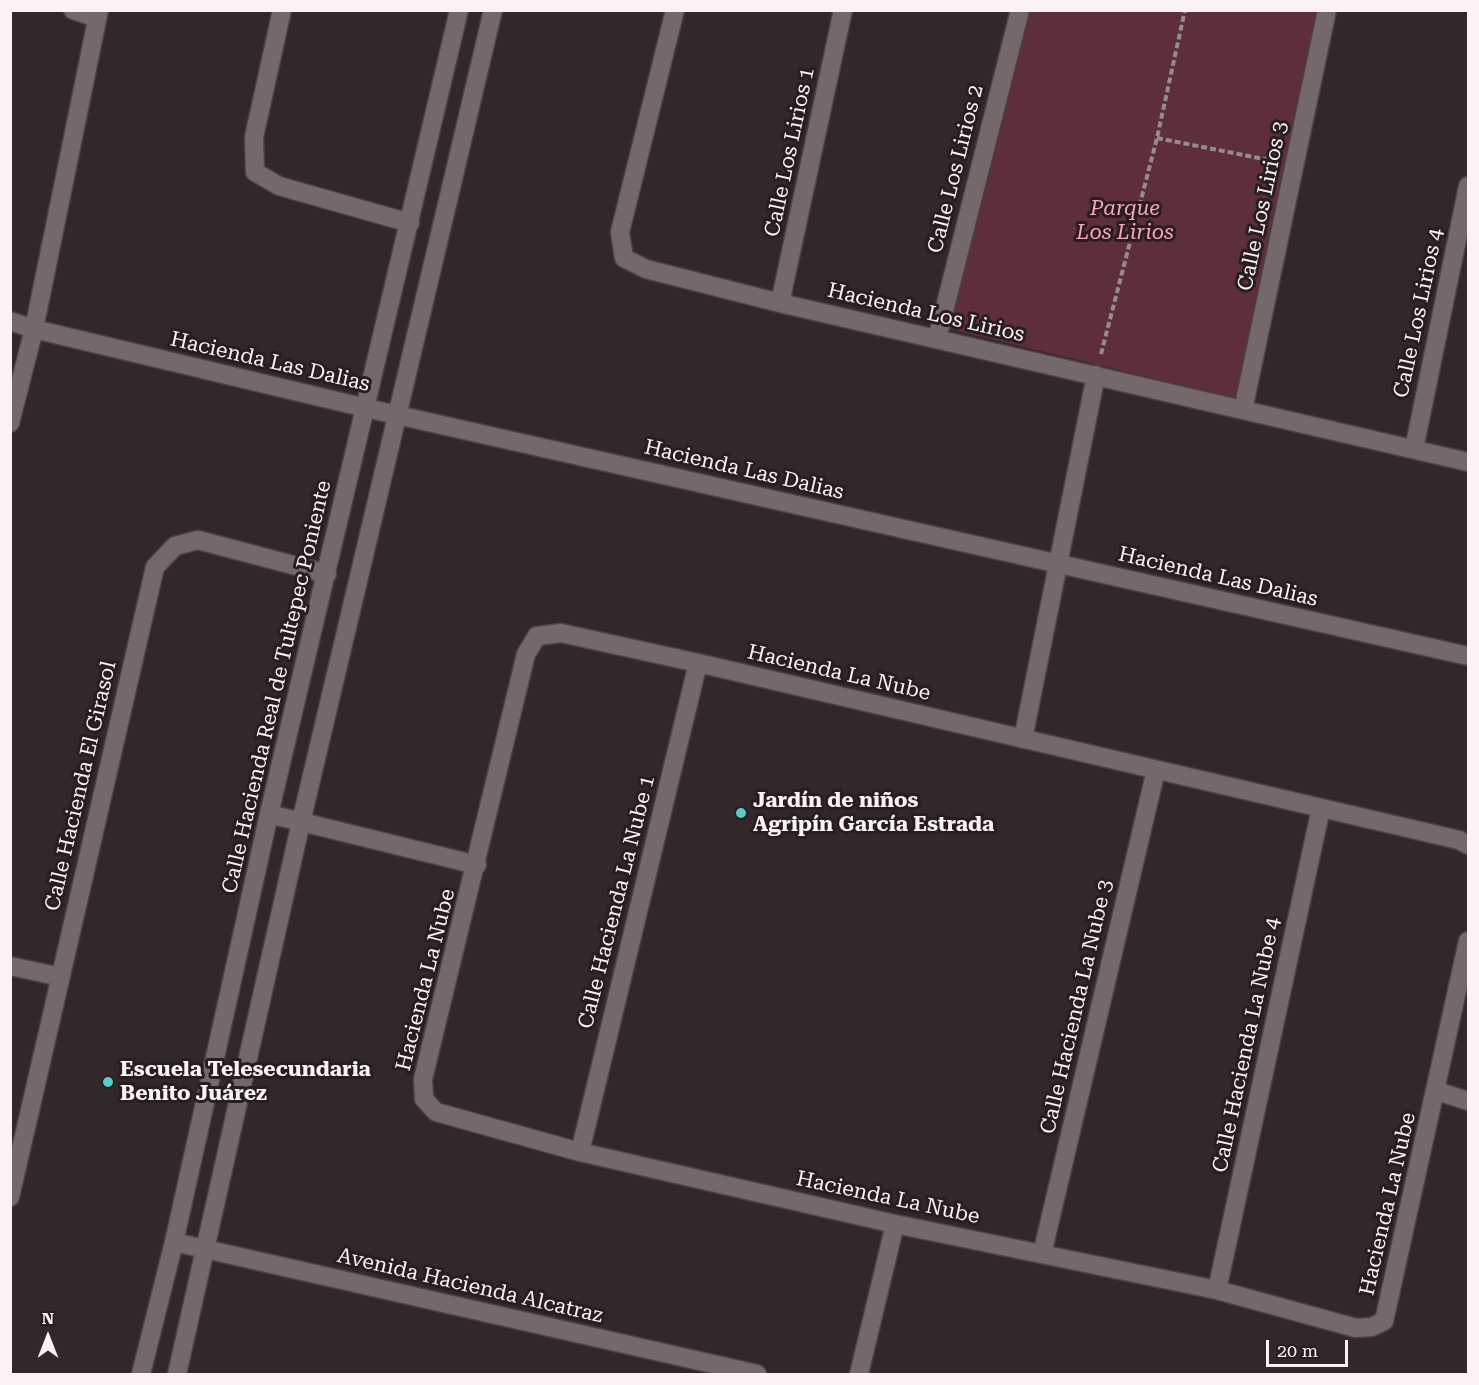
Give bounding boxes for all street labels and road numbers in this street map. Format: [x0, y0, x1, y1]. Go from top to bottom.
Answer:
street label: Calle Los Lirios 1 [760, 65, 820, 239]
street label: Calle Los Lirios 2 [923, 82, 989, 256]
street label: Calle Los Lirios 3 [1233, 119, 1293, 293]
street label: Calle Los Lirios 4 [1389, 226, 1449, 400]
street label: Hacienda Los Lirios [825, 278, 1027, 348]
street label: Hacienda Las Dalias [168, 327, 372, 397]
street label: Hacienda Las Dalias [642, 435, 846, 505]
street label: Calle Hacienda Real de Tultepec Poniente [217, 478, 337, 896]
street label: Hacienda Las Dalias [1116, 542, 1320, 612]
street label: Hacienda La Nube [745, 640, 933, 706]
street label: Calle Hacienda El Girasol [40, 659, 122, 913]
street label: Calle Hacienda La Nube 1 [573, 773, 661, 1031]
street label: Calle Hacienda La Nube 3 [1035, 877, 1119, 1137]
street label: Hacienda La Nube [391, 886, 461, 1074]
street label: Calle Hacienda La Nube 4 [1208, 915, 1286, 1175]
street label: Hacienda La Nube [1355, 1110, 1421, 1298]
street label: Hacienda La Nube [794, 1166, 982, 1230]
street label: Avenida Hacienda Alcatraz [335, 1243, 605, 1329]

